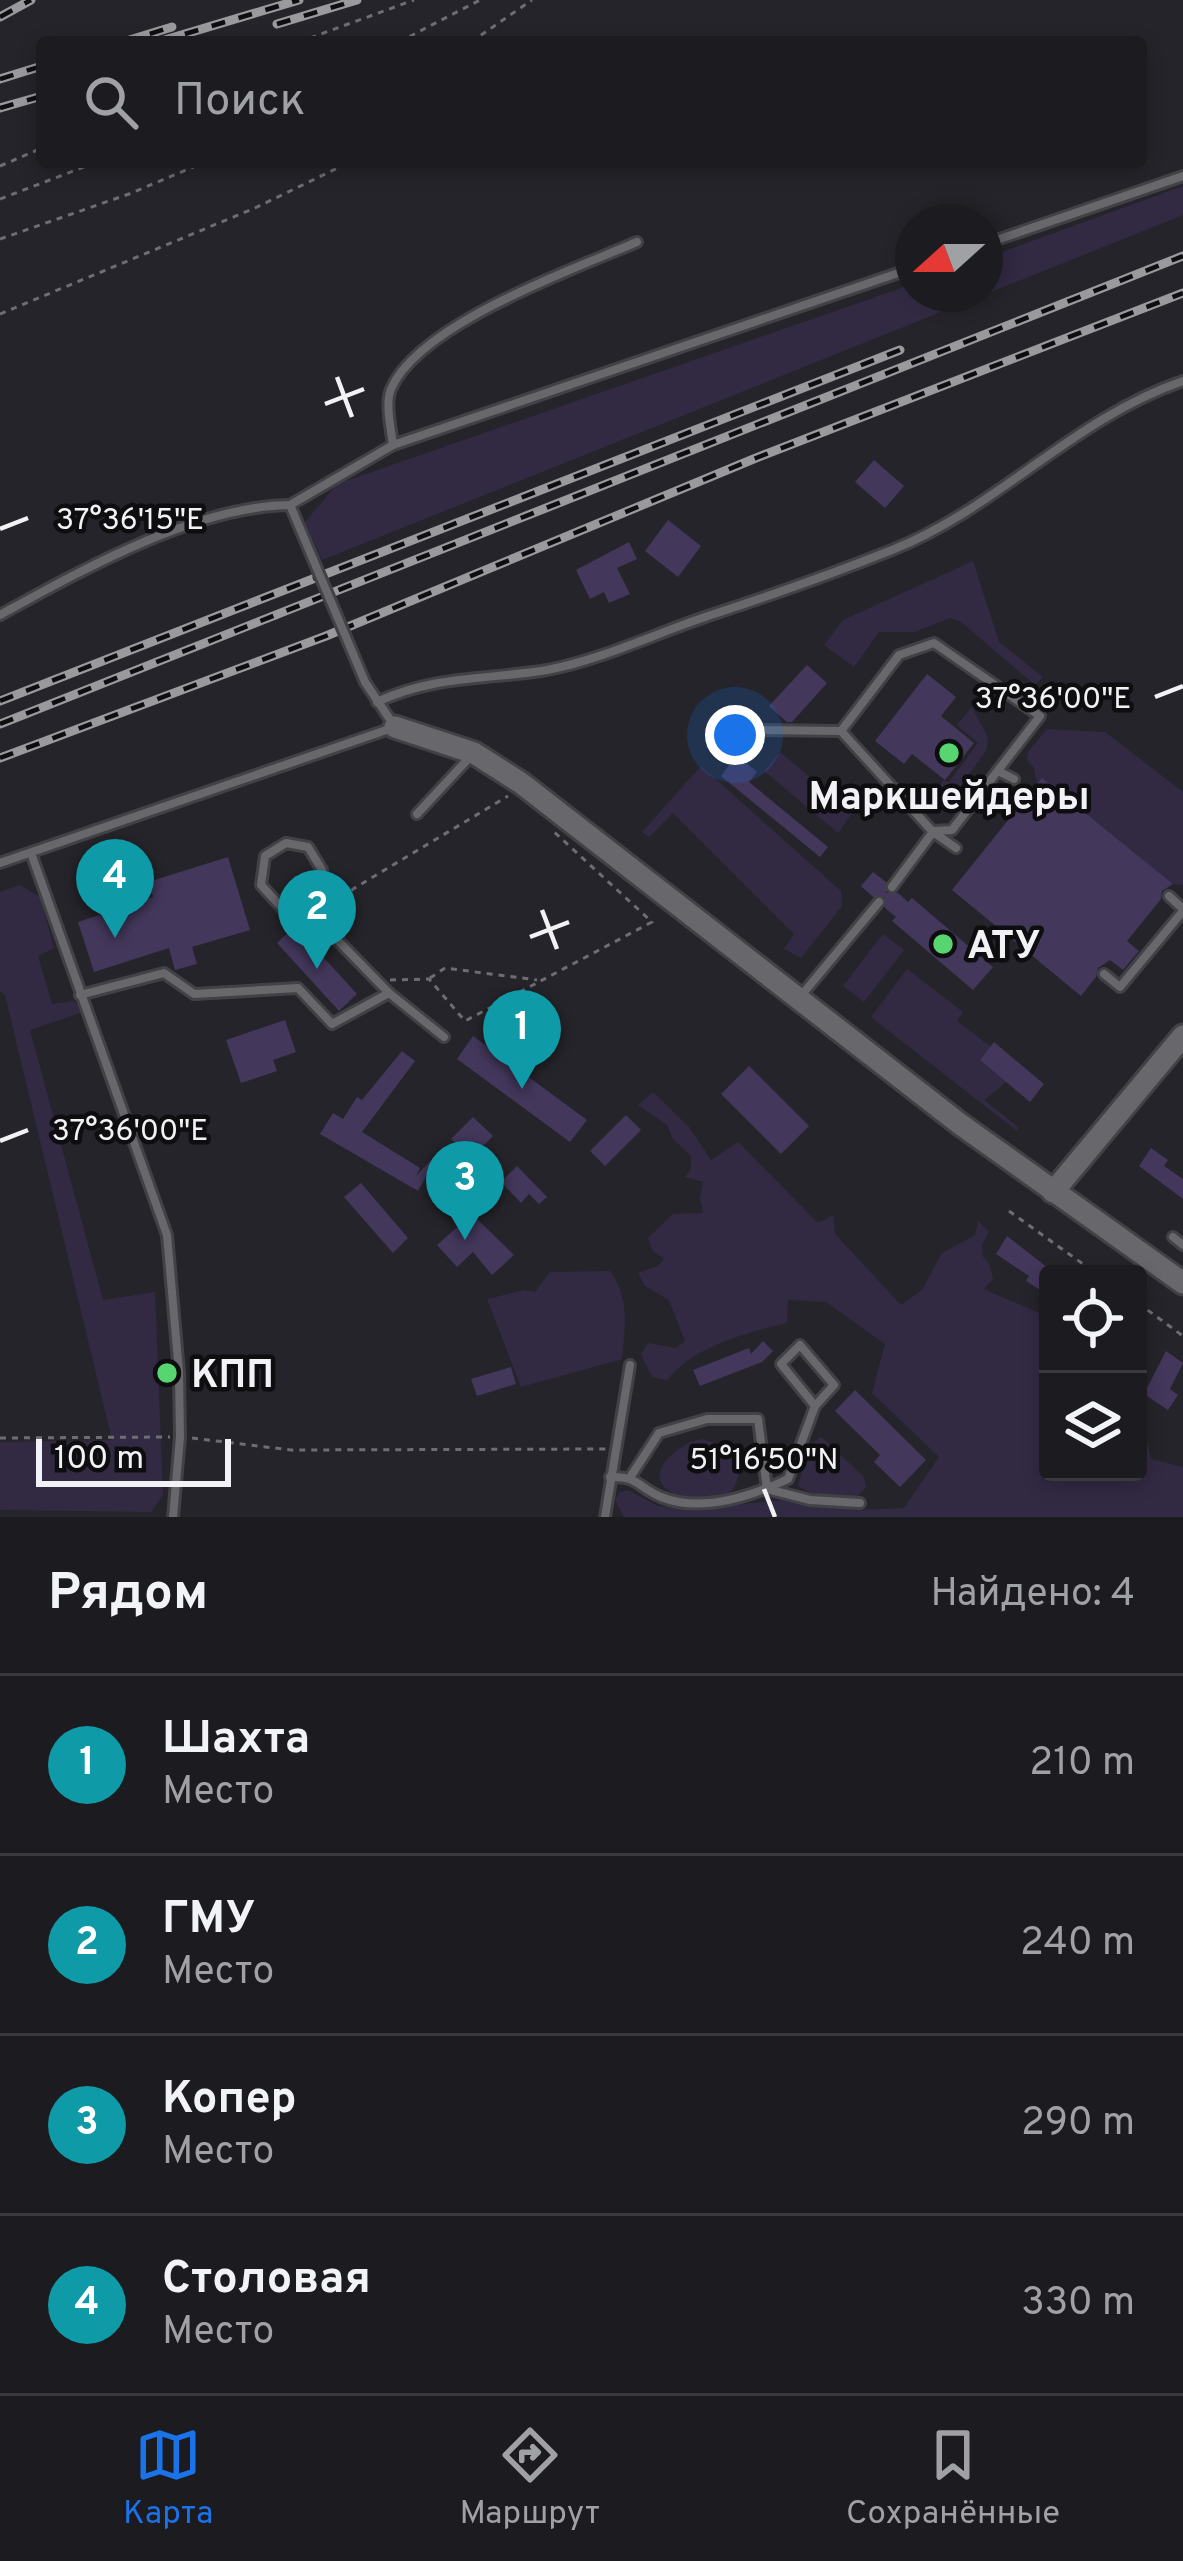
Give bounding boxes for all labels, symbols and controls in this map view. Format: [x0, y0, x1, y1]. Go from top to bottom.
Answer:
search box [36, 36, 1147, 168]
icon: search [78, 69, 144, 135]
text: Поиск [174, 74, 305, 131]
north arrow [895, 204, 1003, 312]
text: 37°36'15"E [56, 503, 204, 540]
text: 37°36'00"E [975, 682, 1131, 719]
your location [705, 705, 765, 765]
marker: Маркшейдеры [936, 740, 962, 766]
place label: Маркшейдеры [808, 775, 1090, 824]
pin: 4 [76, 839, 154, 938]
pin: 2 [278, 870, 356, 969]
place label: АТУ [967, 924, 1041, 973]
marker: АТУ [930, 931, 956, 957]
pin: 1 [483, 990, 561, 1089]
text: 37°36'00"E [52, 1114, 208, 1151]
pin: 3 [426, 1141, 504, 1240]
map controls [1039, 1265, 1147, 1481]
button: locate [1039, 1265, 1147, 1373]
place label: КПП [191, 1353, 274, 1402]
marker: КПП [154, 1360, 180, 1386]
button: layers [1039, 1373, 1147, 1481]
scale bar [36, 1433, 231, 1486]
text: 100 m [54, 1439, 144, 1481]
text: 51°16'50"N [690, 1443, 838, 1480]
text: Рядом [48, 1563, 208, 1628]
text: Найдено: 4 [931, 1571, 1135, 1620]
text: Шахта [162, 1712, 310, 1769]
text: 1 [79, 1740, 95, 1789]
text: 210 m [1029, 1740, 1135, 1789]
text: Место [162, 1769, 274, 1818]
text: ГМУ [162, 1892, 255, 1949]
text: 2 [75, 1920, 99, 1969]
text: 240 m [1020, 1920, 1135, 1969]
text: Место [162, 1949, 274, 1998]
text: Копер [162, 2072, 297, 2129]
text: 3 [75, 2100, 99, 2149]
text: 290 m [1021, 2100, 1135, 2149]
text: Место [162, 2129, 274, 2178]
text: Столовая [162, 2252, 371, 2309]
text: 4 [74, 2280, 100, 2329]
text: 330 m [1021, 2280, 1135, 2329]
text: Место [162, 2309, 274, 2358]
tab: Карта [123, 2422, 213, 2536]
tab: Маршрут [459, 2422, 600, 2536]
tab: Сохранённые [846, 2422, 1060, 2536]

